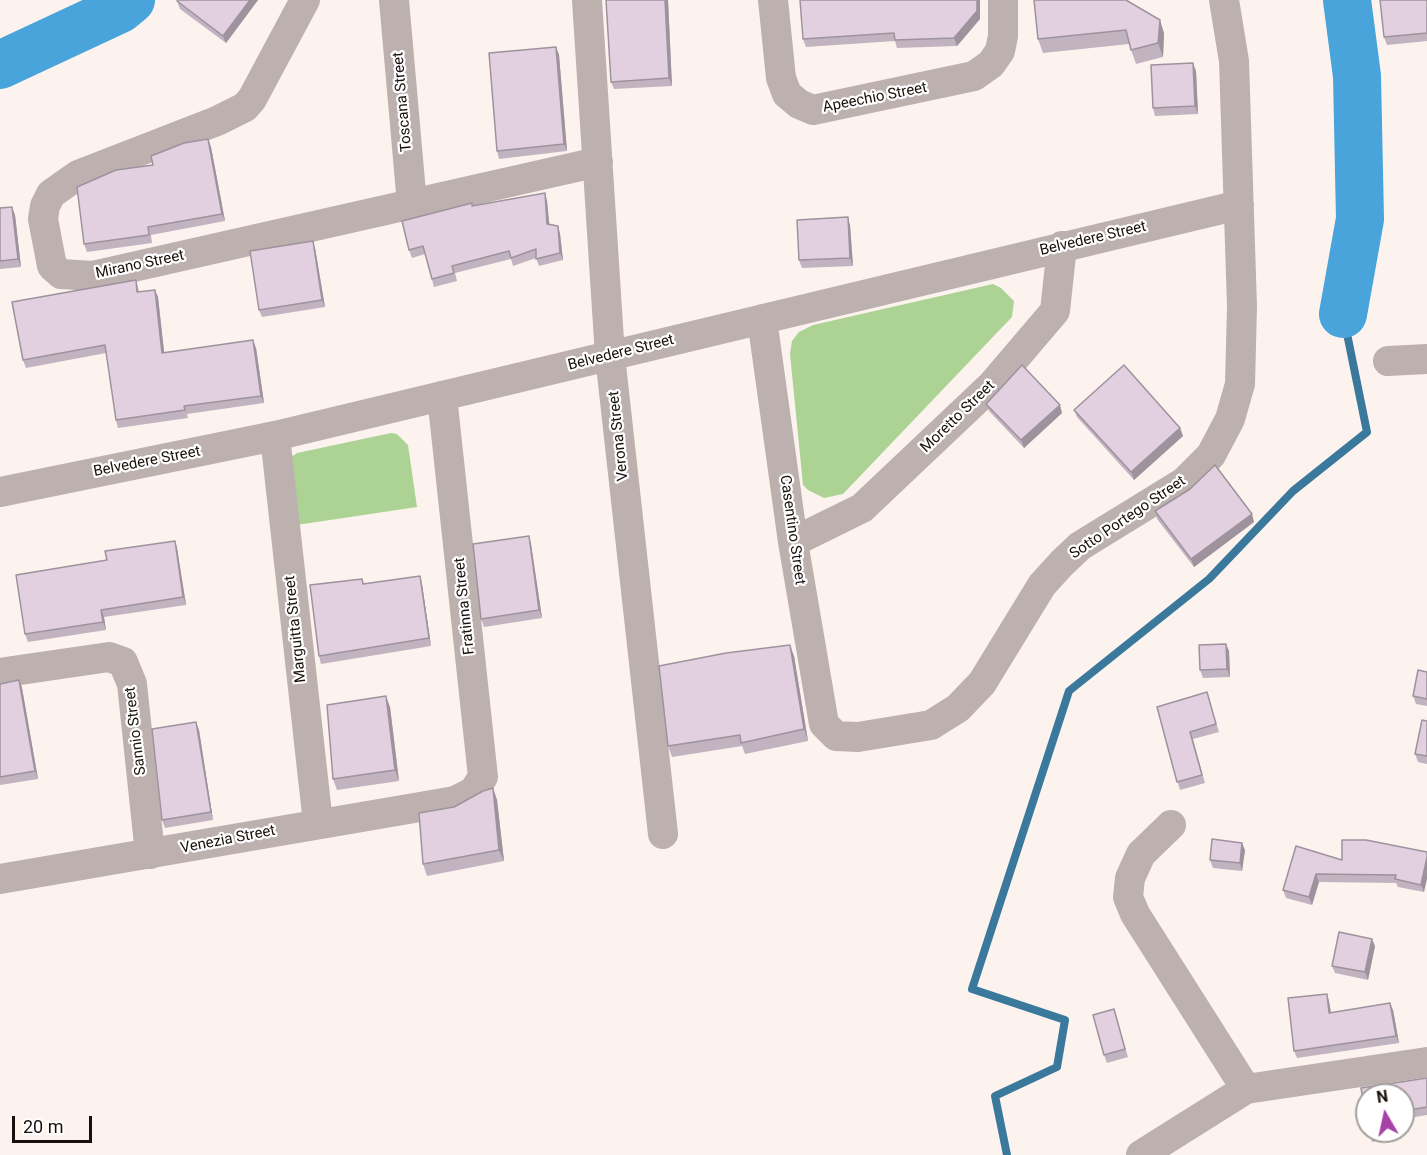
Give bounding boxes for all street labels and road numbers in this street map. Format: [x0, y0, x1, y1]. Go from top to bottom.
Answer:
street label: Toscana Street [390, 51, 416, 153]
street label: Apeechio Street [821, 79, 929, 117]
street label: Belvedere Street [1038, 218, 1148, 260]
street label: Mirano Street [94, 247, 186, 283]
street label: Belvedere Street [566, 331, 676, 375]
street label: Moretto Street [917, 377, 999, 457]
street label: Verona Street [605, 390, 633, 482]
street label: Belvedere Street [92, 443, 202, 481]
street label: Sotto Portego Street [1067, 473, 1189, 563]
street label: Casentino Street [775, 474, 809, 586]
street label: Fratinna Street [451, 557, 479, 655]
street label: Marguitta Street [281, 574, 311, 684]
street label: Sannio Street [122, 686, 150, 776]
street label: Venezia Street [179, 822, 277, 858]

